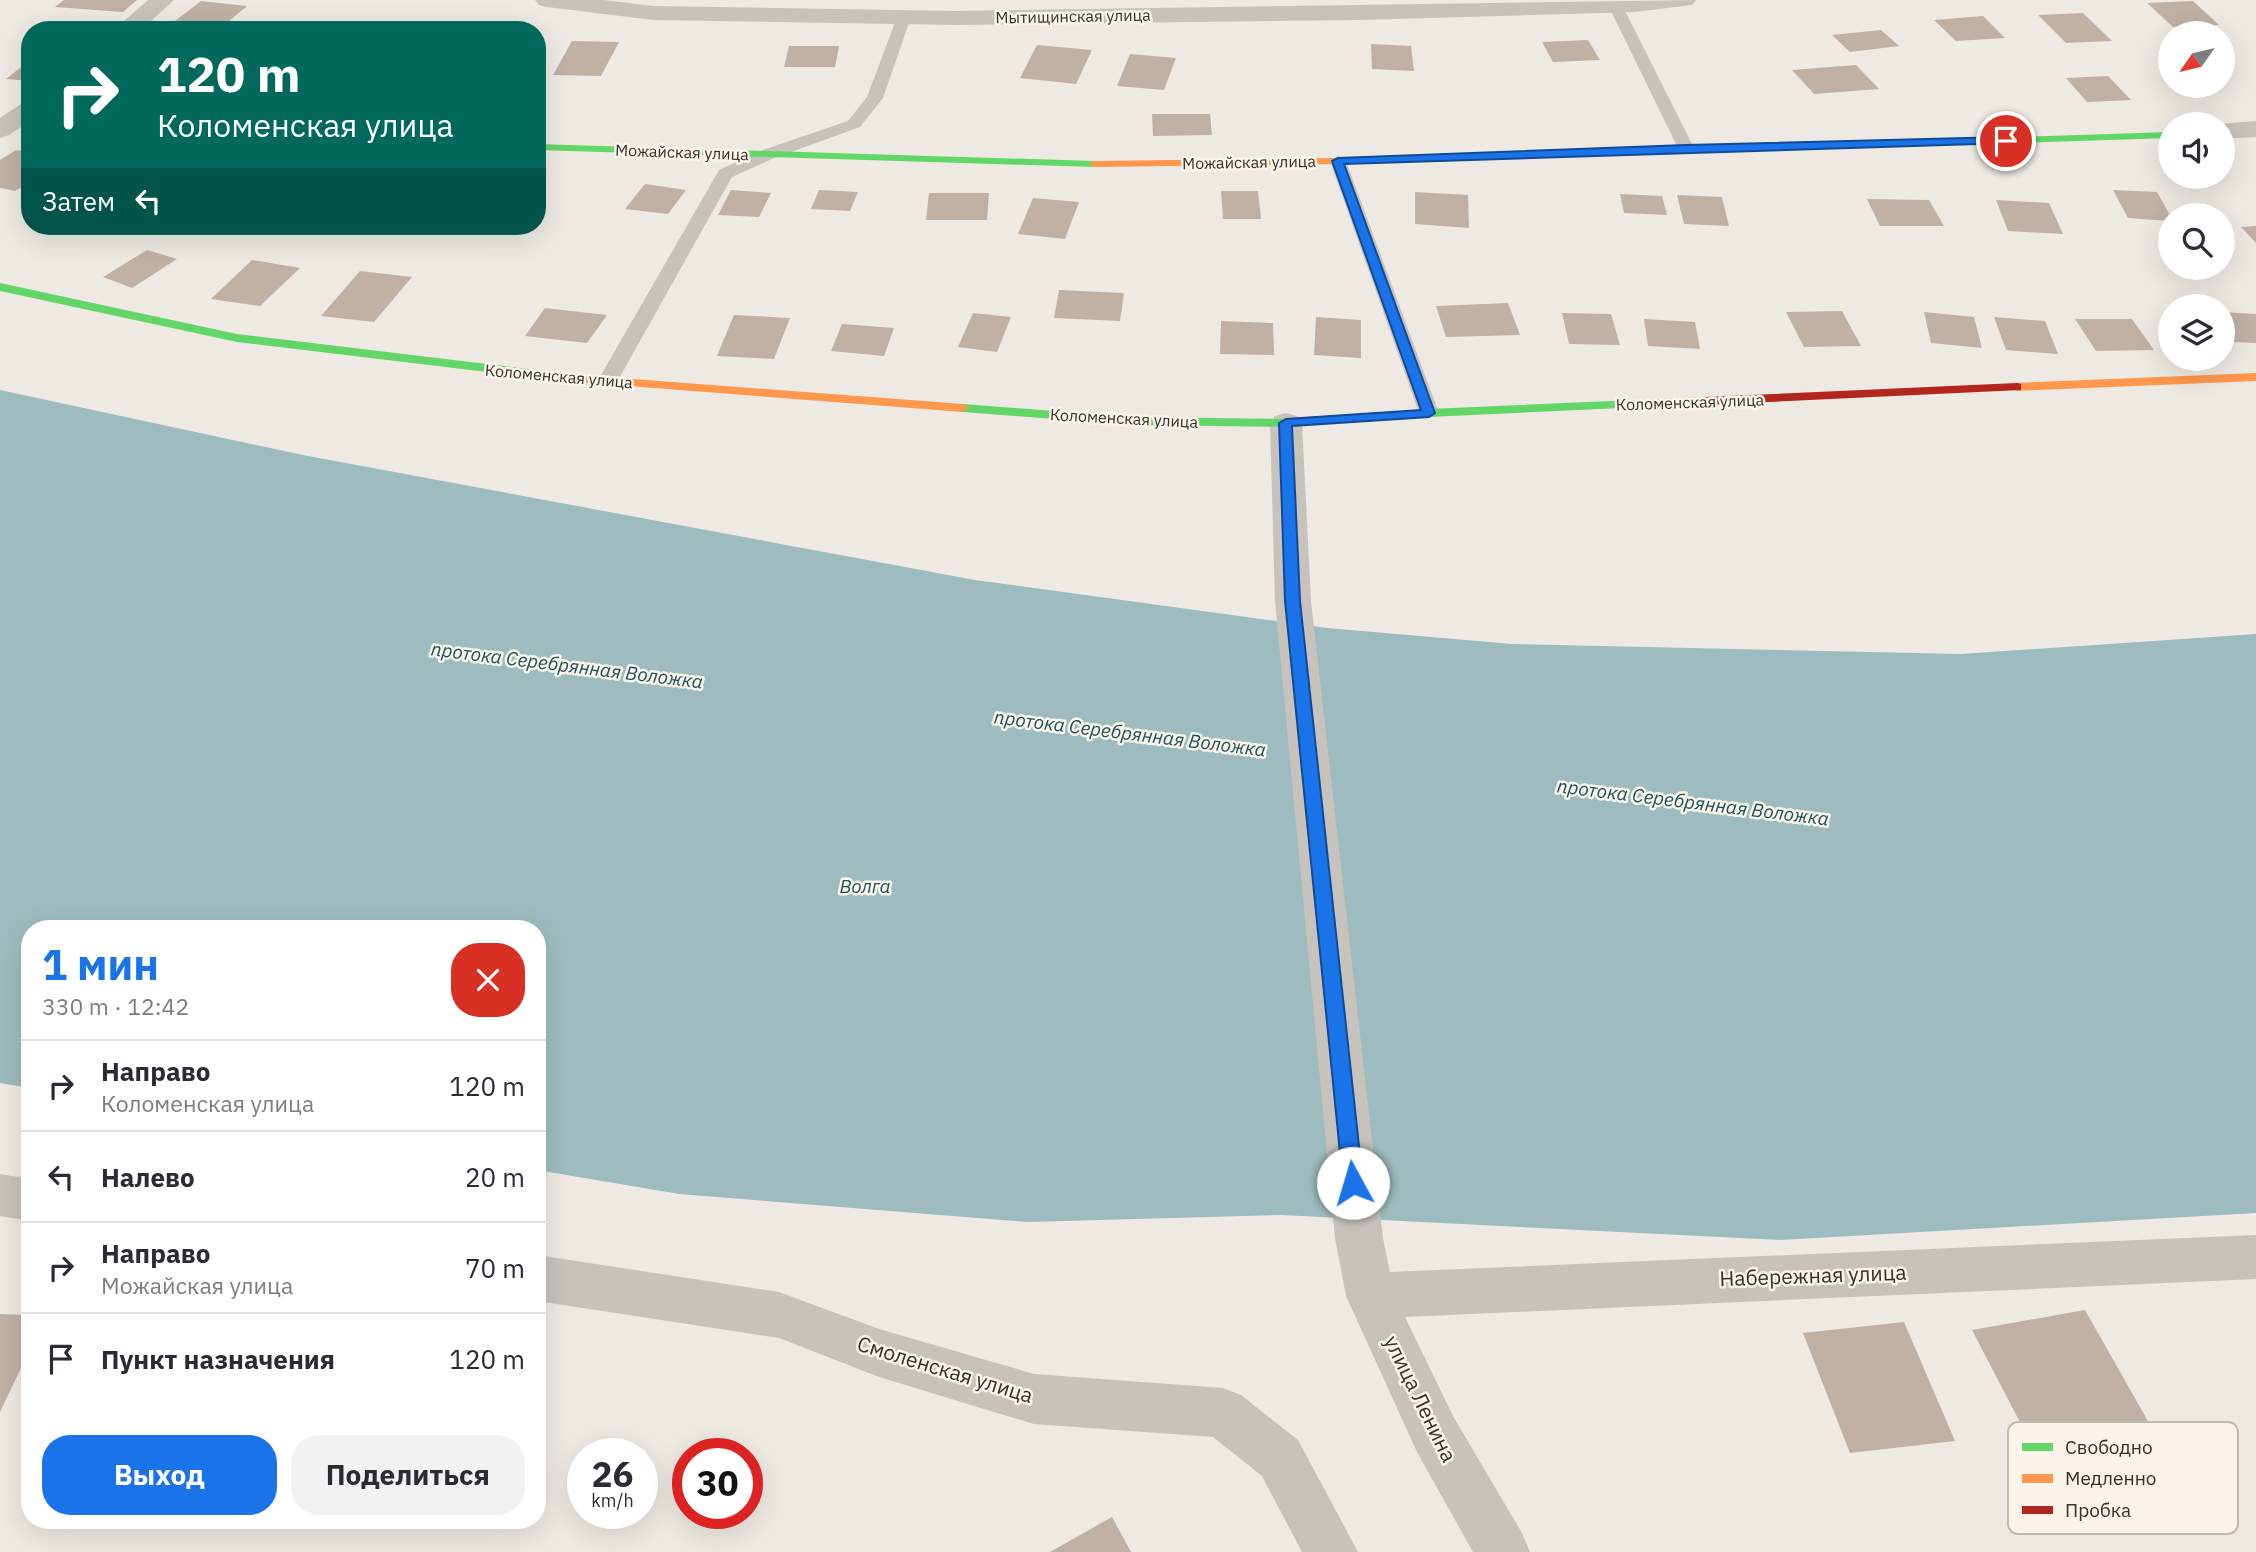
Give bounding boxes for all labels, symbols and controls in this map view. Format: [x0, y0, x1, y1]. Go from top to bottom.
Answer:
street label: Мытищинская улица [995, 5, 1151, 27]
north arrow [2158, 21, 2235, 98]
map controls [2158, 21, 2235, 371]
text: 120 m [157, 42, 301, 105]
icon: right [42, 49, 133, 140]
text: Коломенская улица [157, 104, 454, 146]
pin [1976, 111, 2036, 171]
button: sound [2158, 112, 2235, 189]
icon: arrive [1987, 122, 2025, 160]
street label: Можайская улица [615, 140, 750, 164]
street label: Можайская улица [1182, 151, 1316, 173]
icon: left [129, 182, 167, 220]
text: Затем [42, 184, 115, 218]
button: search [2158, 203, 2235, 280]
button: layers [2158, 294, 2235, 371]
street label: Коломенская улица [484, 360, 634, 392]
street label: Коломенская улица [1616, 389, 1765, 415]
street label: Коломенская улица [1049, 404, 1199, 432]
water label: протока Серебрянная Воложка [430, 636, 704, 694]
water label: протока Серебрянная Воложка [993, 704, 1267, 762]
water label: протока Серебрянная Воложка [1556, 773, 1830, 831]
water label: Волга [839, 874, 891, 898]
text: 1 мин [42, 937, 159, 992]
button: close [451, 943, 525, 1017]
text: 330 m · 12:42 [42, 991, 189, 1021]
text: Направо [101, 1054, 210, 1088]
icon: right [42, 1067, 80, 1105]
text: 120 m [449, 1069, 525, 1103]
text: Коломенская улица [101, 1088, 314, 1118]
position arrow [1316, 1146, 1390, 1220]
icon: left [42, 1158, 80, 1196]
text: Налево [101, 1160, 195, 1194]
text: 20 m [465, 1160, 525, 1194]
text: Направо [101, 1236, 210, 1270]
icon: right [42, 1249, 80, 1287]
text: 70 m [465, 1251, 525, 1285]
street label: Набережная улица [1719, 1258, 1907, 1292]
text: Можайская улица [101, 1270, 293, 1300]
street label: Смоленская улица [854, 1329, 1037, 1409]
street label: улица Ленина [1378, 1331, 1464, 1466]
icon: arrive [42, 1340, 80, 1378]
text: Пункт назначения [101, 1342, 335, 1376]
text: 120 m [449, 1342, 525, 1376]
legend [2008, 1422, 2238, 1534]
button: Выход [42, 1435, 277, 1515]
button: Поделиться [291, 1435, 525, 1515]
text: Свободно [2065, 1435, 2153, 1459]
speed limit sign: 30 [672, 1438, 763, 1529]
text: 26 [591, 1451, 634, 1497]
text: Медленно [2065, 1466, 2156, 1490]
text: km/h [591, 1489, 634, 1512]
text: Пробка [2065, 1498, 2131, 1522]

